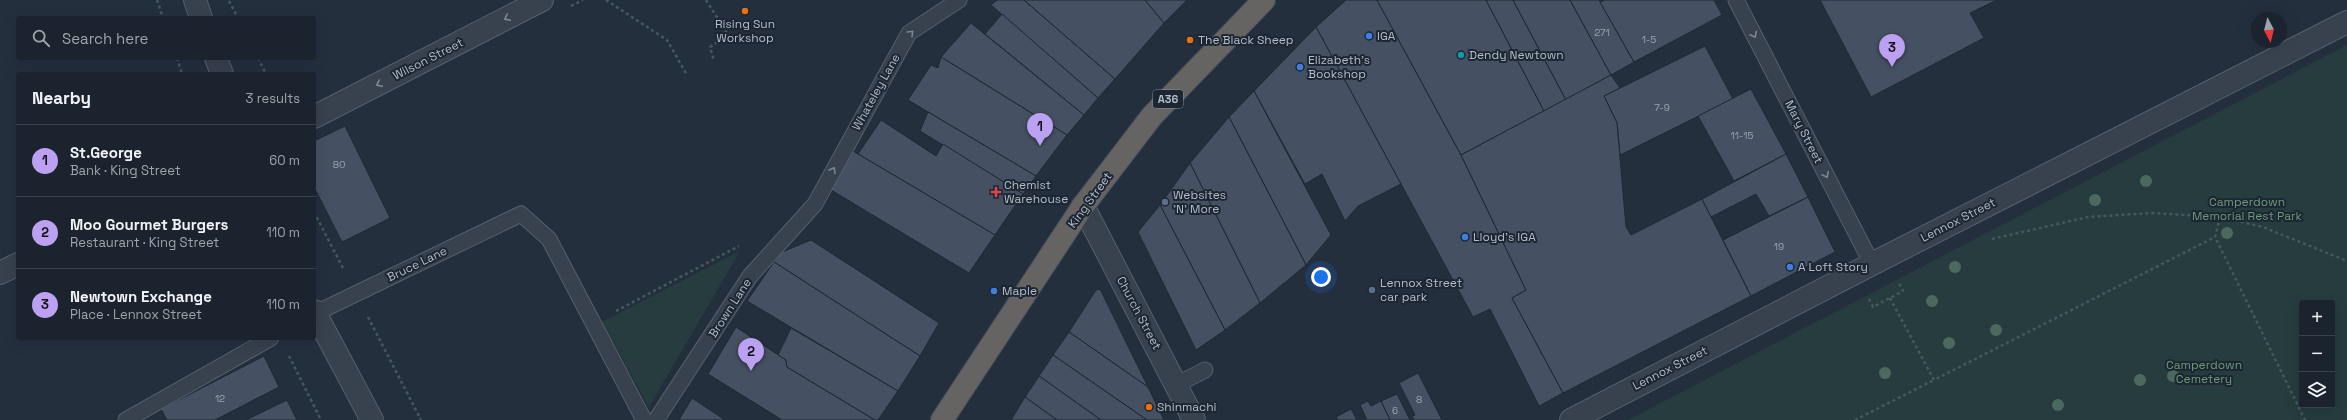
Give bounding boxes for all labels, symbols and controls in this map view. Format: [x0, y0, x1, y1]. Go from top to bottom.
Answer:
marker: Rising Sun Workshop [740, 6, 750, 16]
north arrow [2251, 12, 2287, 48]
one-way arrow [504, 13, 511, 21]
search box [16, 16, 316, 60]
place label: Rising Sun Workshop [715, 16, 775, 46]
house number: 271 [1594, 26, 1610, 39]
icon: search [30, 27, 52, 49]
place label: IGA [1377, 28, 1396, 44]
text: Search here [62, 29, 148, 48]
one-way arrow [906, 30, 914, 38]
one-way arrow [1749, 30, 1757, 38]
marker: IGA [1364, 31, 1374, 41]
place label: The Black Sheep [1198, 32, 1294, 48]
house number: 1-5 [1642, 33, 1656, 46]
street label: Wilson Street [390, 34, 466, 84]
pin: 3 [1879, 34, 1905, 67]
marker: The Black Sheep [1185, 35, 1195, 45]
place label: Dendy Newtown [1469, 47, 1564, 63]
marker: Dendy Newtown [1456, 50, 1466, 60]
street label: Whateley Lane [848, 51, 904, 133]
place label: Elizabeth's Bookshop [1308, 52, 1370, 82]
marker: Elizabeth's Bookshop [1295, 62, 1305, 72]
one-way arrow [376, 79, 383, 87]
text: Nearby [32, 87, 91, 109]
text: 3 results [246, 90, 300, 107]
road number: A36 [1153, 90, 1183, 108]
street label: Mary Street [1781, 98, 1827, 166]
house number: 7-9 [1654, 101, 1670, 114]
pin: 1 [1027, 113, 1053, 146]
house number: 11-15 [1730, 129, 1754, 142]
text: St.George [70, 143, 142, 162]
text: 1 [42, 152, 48, 169]
text: 60 m [269, 152, 300, 169]
house number: 80 [333, 158, 345, 171]
text: Bank · King Street [70, 162, 181, 179]
one-way arrow [829, 167, 836, 174]
street label: King Street [1064, 169, 1116, 231]
one-way arrow [1821, 171, 1829, 179]
place label: Chemist Warehouse [1004, 177, 1068, 207]
marker: Chemist Warehouse [991, 187, 1001, 197]
place label: Websites 'N' More [1173, 187, 1226, 217]
street label: Lennox Street [1918, 194, 1998, 246]
park label: Camperdown Memorial Rest Park [2192, 194, 2303, 224]
marker: Websites 'N' More [1160, 197, 1170, 207]
text: Moo Gourmet Burgers [70, 215, 228, 234]
text: 2 [41, 224, 49, 241]
text: 110 m [266, 224, 300, 241]
place label: Lloyd's IGA [1473, 229, 1536, 245]
marker: Lloyd's IGA [1460, 232, 1470, 242]
text: Restaurant · King Street [70, 234, 219, 251]
house number: 19 [1774, 240, 1784, 253]
street label: Bruce Lane [384, 243, 450, 285]
place label: A Loft Story [1798, 259, 1868, 275]
marker: A Loft Story [1785, 262, 1795, 272]
your location [1311, 267, 1331, 287]
street label: Church Street [1113, 274, 1165, 352]
street label: Brown Lane [705, 275, 755, 341]
place label: Lennox Street car park [1380, 275, 1462, 305]
place label: Maple [1002, 283, 1037, 299]
marker: Lennox Street car park [1367, 285, 1377, 295]
marker: Maple [989, 286, 999, 296]
text: Newtown Exchange [70, 287, 212, 306]
text: 3 [41, 296, 49, 313]
text: 110 m [266, 296, 300, 313]
map controls [2299, 300, 2335, 408]
button: + [2299, 300, 2335, 336]
text: Place · Lennox Street [70, 306, 202, 323]
button: − [2299, 336, 2335, 372]
pin: 2 [738, 338, 764, 371]
street label: Lennox Street [1630, 342, 1710, 394]
park label: Camperdown Cemetery [2166, 357, 2242, 387]
button: layers [2299, 372, 2335, 408]
house number: 12 [215, 392, 225, 405]
house number: 8 [1416, 393, 1422, 406]
place label: Shinmachi [1157, 399, 1217, 415]
marker: Shinmachi [1144, 402, 1154, 412]
house number: 6 [1392, 404, 1398, 417]

